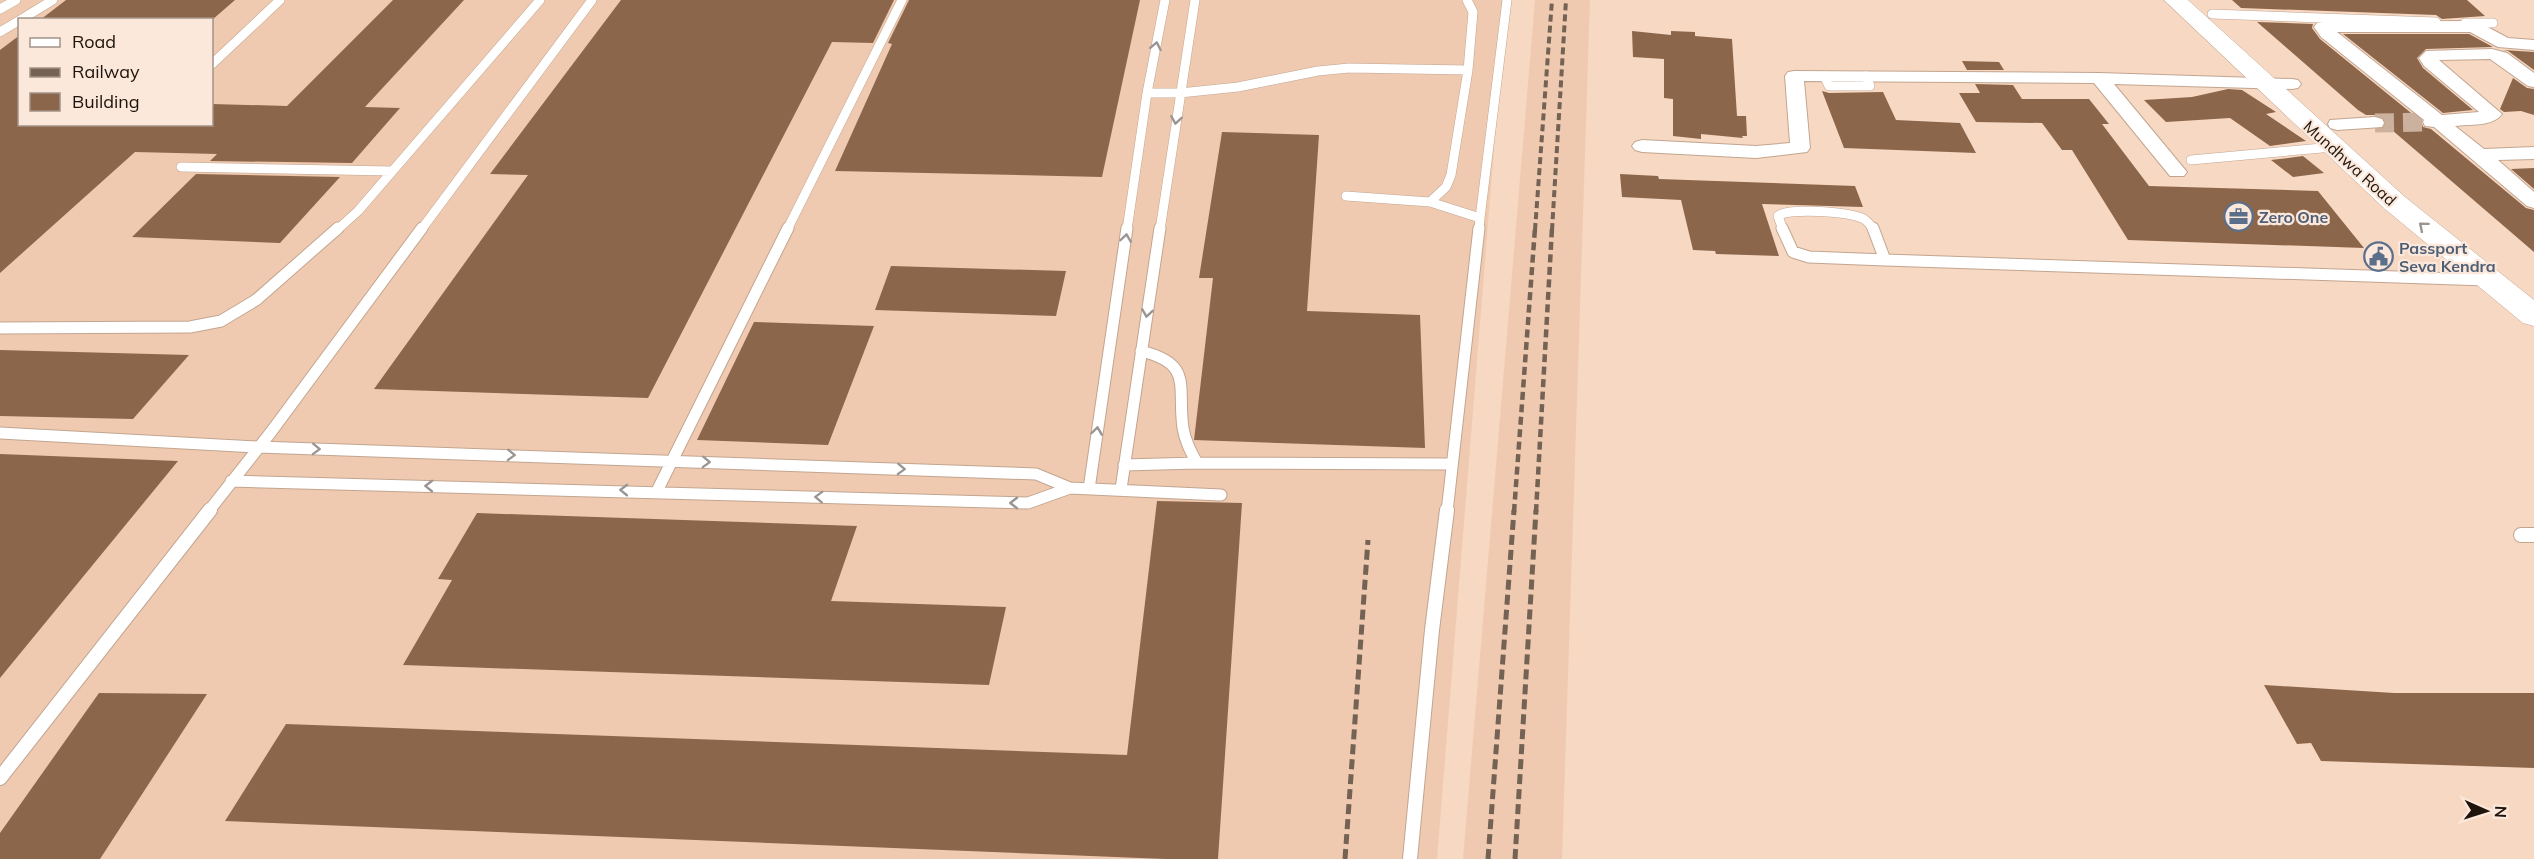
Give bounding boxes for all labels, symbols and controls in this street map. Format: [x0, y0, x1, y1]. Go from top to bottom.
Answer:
legend [18, 18, 213, 126]
text: Road [72, 30, 116, 53]
one-way arrow [1149, 41, 1162, 51]
text: Railway [72, 60, 140, 83]
text: Building [72, 90, 140, 113]
one-way arrow [1170, 115, 1182, 125]
street label: Mundhwa Road [2299, 116, 2401, 210]
office icon: Zero One [2222, 201, 2254, 233]
place label: Zero One [2259, 207, 2329, 227]
one-way arrow [2419, 223, 2430, 234]
one-way arrow [1119, 234, 1131, 243]
place label: Passport Seva Kendra [2399, 238, 2496, 276]
public building icon: Passport Seva Kendra [2362, 241, 2394, 273]
one-way arrow [1141, 308, 1153, 317]
one-way arrow [1091, 427, 1103, 436]
one-way arrow [312, 442, 321, 455]
one-way arrow [507, 449, 516, 461]
one-way arrow [701, 455, 710, 468]
one-way arrow [896, 463, 905, 475]
one-way arrow [425, 480, 434, 492]
one-way arrow [620, 484, 629, 497]
one-way arrow [815, 491, 824, 504]
one-way arrow [1010, 497, 1019, 509]
north arrow [2456, 781, 2516, 841]
text: N [2491, 805, 2511, 818]

